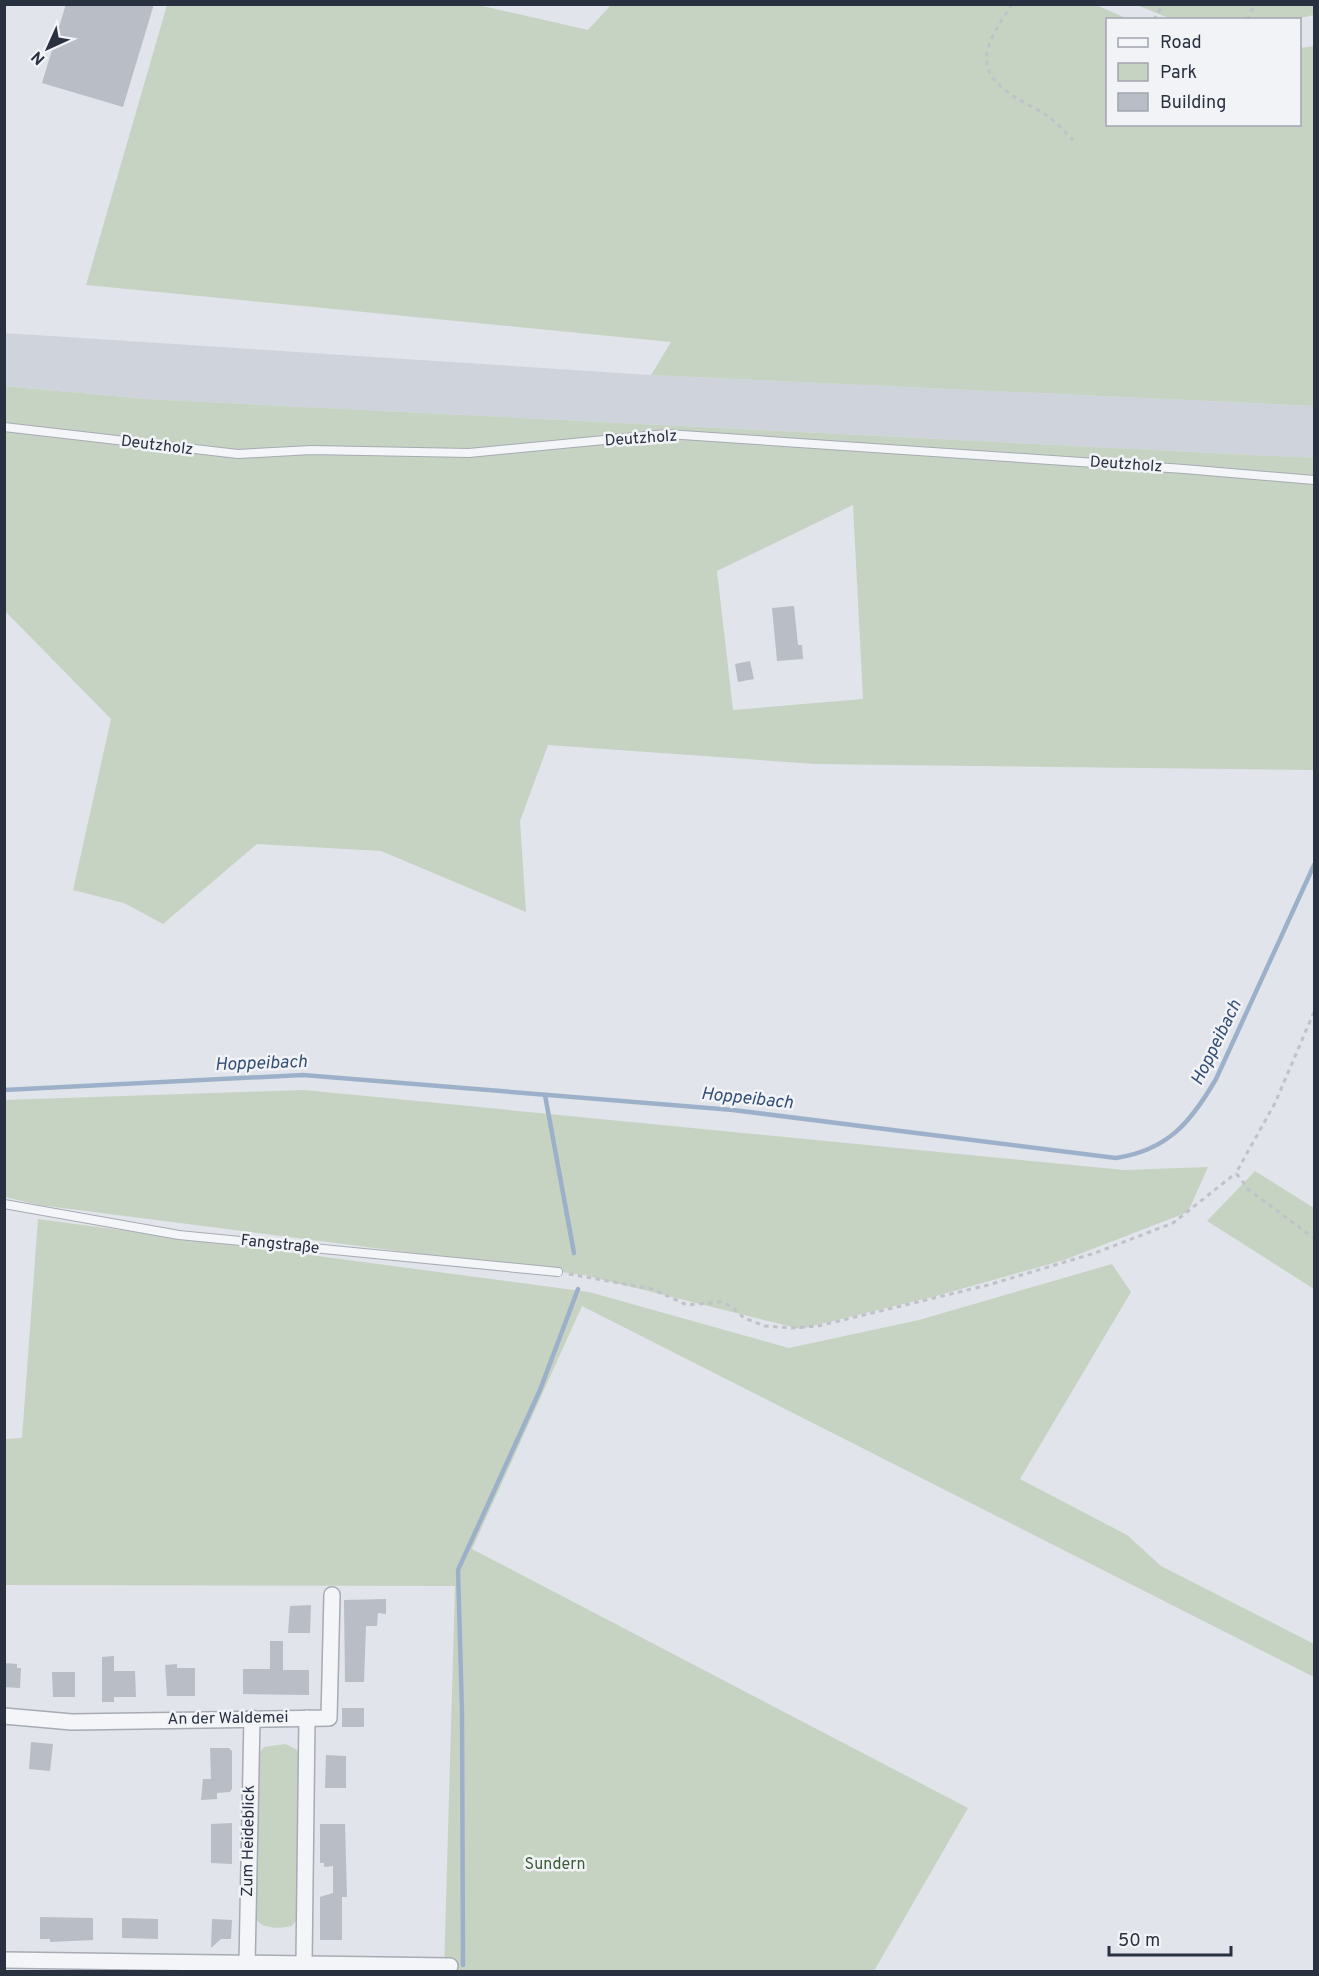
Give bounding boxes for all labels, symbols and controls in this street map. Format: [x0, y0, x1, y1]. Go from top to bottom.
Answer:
north arrow [18, 18, 78, 78]
legend [1106, 18, 1301, 126]
text: Road [1160, 32, 1202, 55]
text: N [28, 46, 50, 68]
text: Park [1160, 62, 1197, 85]
text: Building [1160, 92, 1226, 115]
street label: Deutzholz [604, 426, 678, 452]
street label: Deutzholz [120, 432, 194, 460]
street label: Deutzholz [1089, 452, 1163, 478]
water label: Hoppeibach [1186, 996, 1248, 1090]
water label: Hoppeibach [214, 1051, 308, 1077]
water label: Hoppeibach [700, 1083, 794, 1115]
street label: Fangstraße [240, 1231, 320, 1259]
street label: An der Waldemei [167, 1708, 289, 1730]
street label: Zum Heideblick [238, 1785, 260, 1897]
park label: Sundern [525, 1855, 585, 1875]
scale bar [1109, 1919, 1230, 1957]
text: 50 m [1118, 1930, 1160, 1953]

